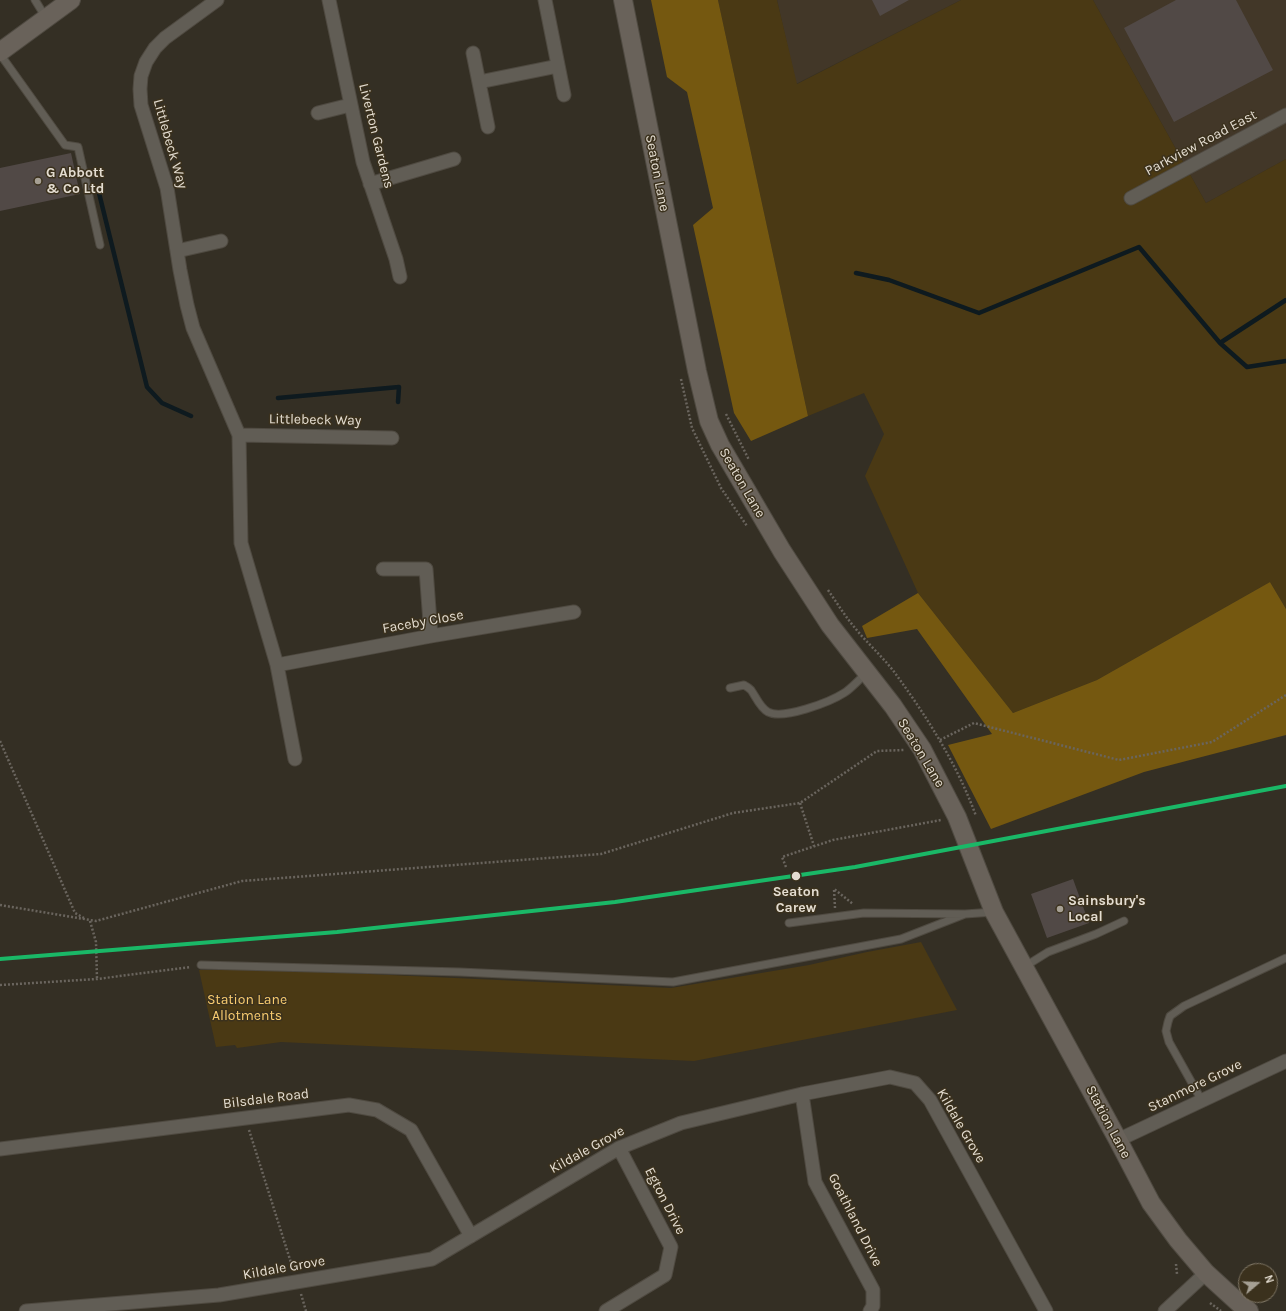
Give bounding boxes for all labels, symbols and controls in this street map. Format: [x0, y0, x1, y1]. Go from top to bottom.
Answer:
street label: Liverton Gardens [355, 82, 397, 190]
street label: Littlebeck Way [149, 97, 191, 191]
street label: Parkview Road East [1142, 106, 1260, 180]
street label: Seaton Lane [641, 133, 673, 213]
place label: G Abbott & Co Ltd [46, 165, 104, 198]
marker: G Abbott & Co Ltd [33, 176, 43, 186]
street label: Littlebeck Way [269, 411, 361, 429]
street label: Seaton Lane [715, 445, 769, 521]
street label: Faceby Close [381, 607, 465, 637]
street label: Seaton Lane [894, 715, 948, 791]
marker: Seaton Carew [790, 870, 802, 882]
place label: Seaton Carew [773, 884, 819, 916]
place label: Sainsbury's Local [1068, 893, 1146, 926]
marker: Sainsbury's Local [1055, 904, 1065, 914]
park label: Station Lane Allotments [207, 992, 287, 1024]
street label: Stanmore Grove [1145, 1056, 1245, 1116]
street label: Station Lane [1082, 1083, 1134, 1161]
street label: Bilsdale Road [222, 1085, 310, 1113]
street label: Kildale Grove [933, 1086, 989, 1166]
street label: Kildale Grove [547, 1123, 627, 1177]
street label: Egton Drive [641, 1165, 689, 1237]
street label: Goathland Drive [824, 1171, 886, 1269]
street label: Kildale Grove [242, 1253, 326, 1283]
north arrow [1238, 1263, 1278, 1303]
text: N [1261, 1273, 1276, 1285]

